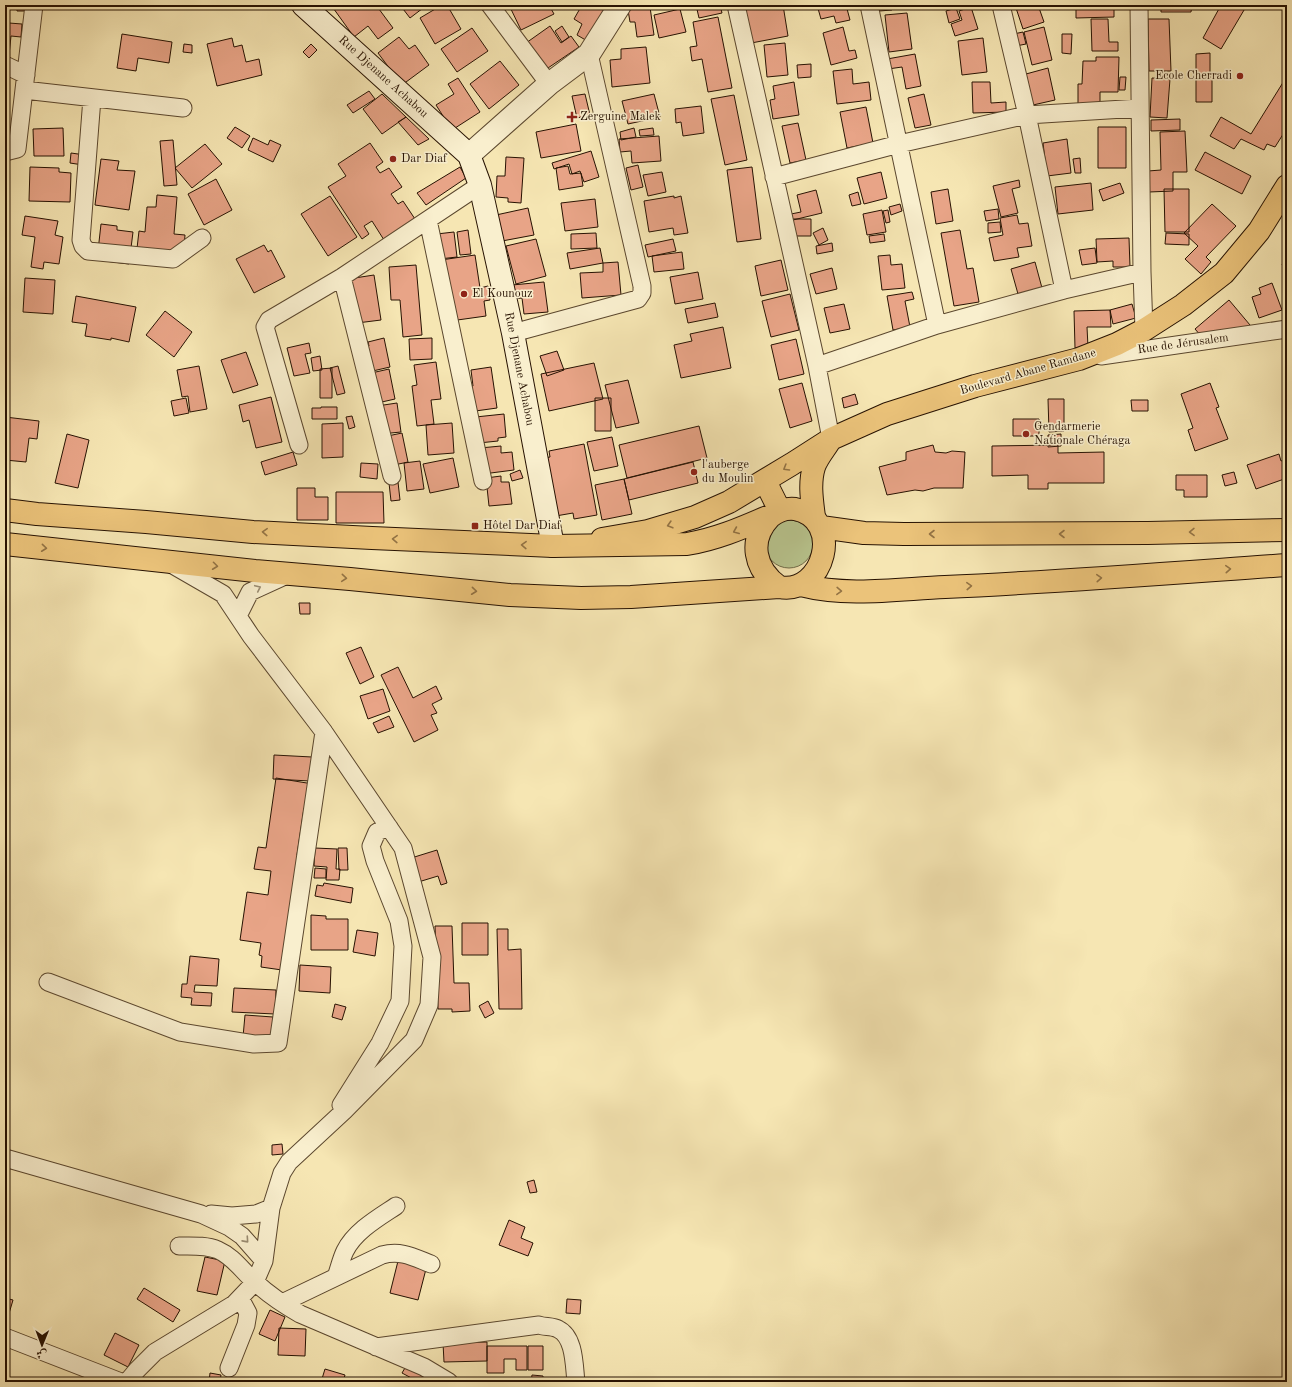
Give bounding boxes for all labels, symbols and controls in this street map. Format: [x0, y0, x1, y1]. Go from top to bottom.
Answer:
street label: Rue Djenane Achabou [336, 34, 430, 121]
place label: Ecole Cherradi [1155, 70, 1232, 82]
marker: Ecole Cherradi [1235, 71, 1245, 81]
place label: Zerguine Malek [580, 111, 661, 123]
marker: Zerguine Malek [567, 112, 577, 122]
place label: Dar Diaf [401, 153, 448, 165]
marker: Dar Diaf [388, 154, 398, 164]
place label: El Kounouz [472, 288, 532, 300]
marker: El Kounouz [459, 289, 469, 299]
street label: Rue Djenane Achabou [502, 311, 536, 428]
street label: Rue de Jérusalem [1137, 332, 1230, 356]
street label: Boulevard Abane Ramdane [959, 347, 1098, 397]
place label: Gendarmerie Nationale Chéraga [1034, 421, 1131, 447]
marker: Gendarmerie Nationale Chéraga [1021, 429, 1031, 439]
place label: l'auberge du Moulin [702, 459, 754, 485]
one-way arrow [783, 463, 790, 471]
marker: l'auberge du Moulin [689, 467, 699, 477]
place label: Hôtel Dar Diaf [483, 520, 562, 532]
one-way arrow [666, 520, 673, 528]
marker: Hôtel Dar Diaf [470, 521, 480, 531]
one-way arrow [733, 526, 740, 534]
one-way arrow [262, 528, 268, 537]
one-way arrow [1189, 528, 1195, 536]
one-way arrow [929, 530, 935, 538]
one-way arrow [1059, 530, 1065, 538]
one-way arrow [392, 535, 398, 543]
one-way arrow [521, 540, 527, 549]
one-way arrow [41, 543, 47, 552]
one-way arrow [212, 561, 218, 570]
one-way arrow [1225, 564, 1232, 573]
one-way arrow [1096, 573, 1102, 582]
one-way arrow [341, 574, 347, 583]
one-way arrow [966, 582, 972, 590]
one-way arrow [254, 585, 261, 593]
one-way arrow [471, 587, 477, 596]
one-way arrow [836, 587, 842, 596]
one-way arrow [241, 1235, 249, 1243]
north arrow [22, 1325, 62, 1365]
text: ش [36, 1348, 47, 1359]

